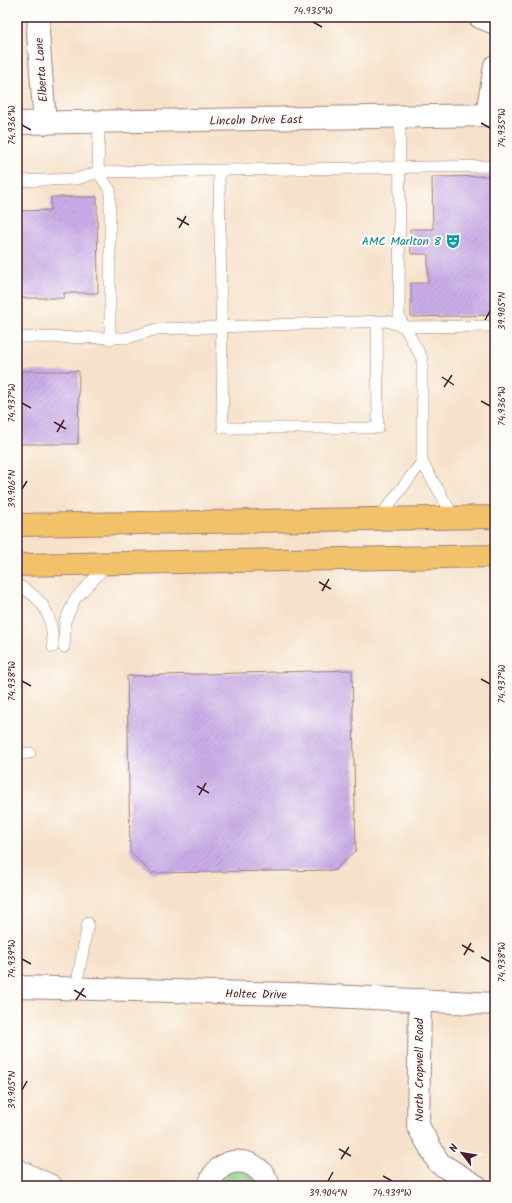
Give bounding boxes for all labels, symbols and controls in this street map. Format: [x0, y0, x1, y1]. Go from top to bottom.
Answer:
text: 74.935°W [293, 3, 333, 19]
street label: Elberta Lane [30, 36, 53, 103]
text: 74.936°W [4, 105, 20, 145]
text: 74.935°W [494, 108, 510, 148]
street label: Lincoln Drive East [209, 110, 303, 131]
place label: AMC Marlton 8 [362, 232, 442, 251]
theatre icon: AMC Marlton 8 [444, 232, 462, 250]
text: 39.905°N [494, 292, 510, 330]
text: 74.937°W [4, 383, 20, 422]
text: 74.936°W [494, 386, 510, 426]
text: 39.906°N [4, 469, 20, 508]
text: 74.938°W [4, 661, 20, 701]
text: 74.937°W [494, 664, 510, 703]
text: 74.939°W [4, 939, 20, 979]
text: 74.938°W [494, 942, 510, 982]
street label: Holtec Drive [225, 984, 288, 1005]
street label: North Cropwell Road [410, 1017, 429, 1122]
text: 39.905°N [4, 1071, 20, 1109]
north arrow [442, 1133, 482, 1173]
text: N [445, 1141, 464, 1156]
text: 39.904°N [309, 1185, 347, 1201]
text: 74.939°W [372, 1185, 412, 1201]

